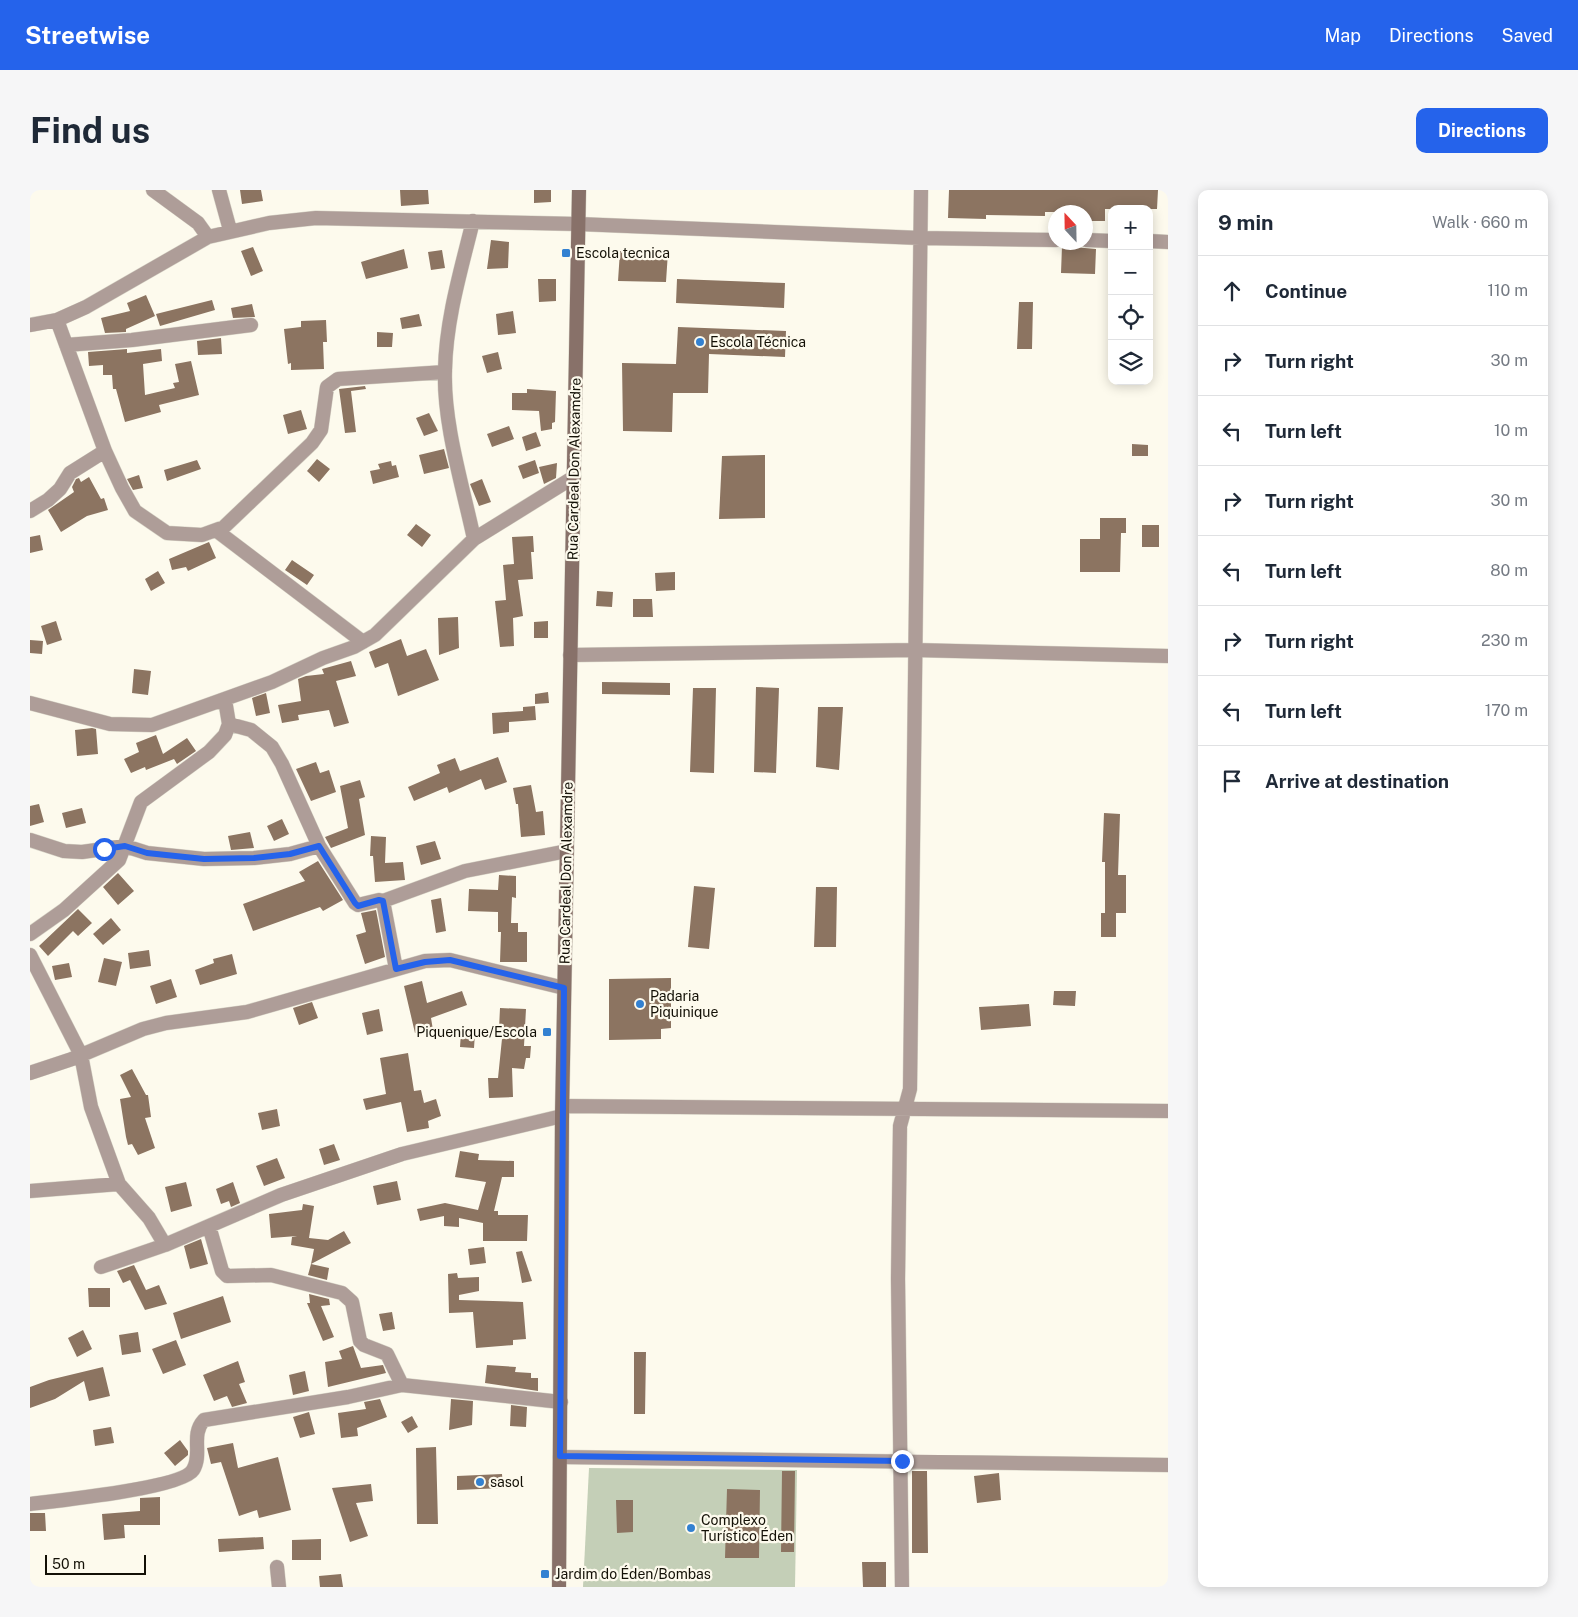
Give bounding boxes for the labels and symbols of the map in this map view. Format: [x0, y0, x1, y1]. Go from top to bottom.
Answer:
north arrow [1048, 205, 1093, 250]
place label: Escola tecnica [576, 245, 670, 261]
marker: Escola tecnica [560, 247, 572, 259]
place label: Escola Técnica [710, 334, 806, 350]
marker: Escola Técnica [694, 336, 706, 348]
street label: Rua Cardeal Don Alexamdre [564, 378, 584, 560]
street label: Rua Cardeal Don Alexamdre [556, 782, 576, 964]
route start [93, 838, 116, 861]
place label: Padaria Piquinique [650, 988, 718, 1020]
marker: Padaria Piquinique [634, 998, 646, 1010]
place label: Piquenique/Escola [416, 1024, 537, 1040]
marker: Piquenique/Escola [541, 1026, 553, 1038]
route end [891, 1450, 914, 1473]
place label: sasol [490, 1474, 524, 1490]
marker: sasol [474, 1476, 486, 1488]
place label: Complexo Turístico Éden [701, 1512, 793, 1544]
marker: Complexo Turístico Éden [685, 1522, 697, 1534]
scale bar [45, 1552, 146, 1575]
place label: Jardim do Éden/Bombas [555, 1565, 711, 1582]
marker: Jardim do Éden/Bombas [539, 1568, 551, 1580]

